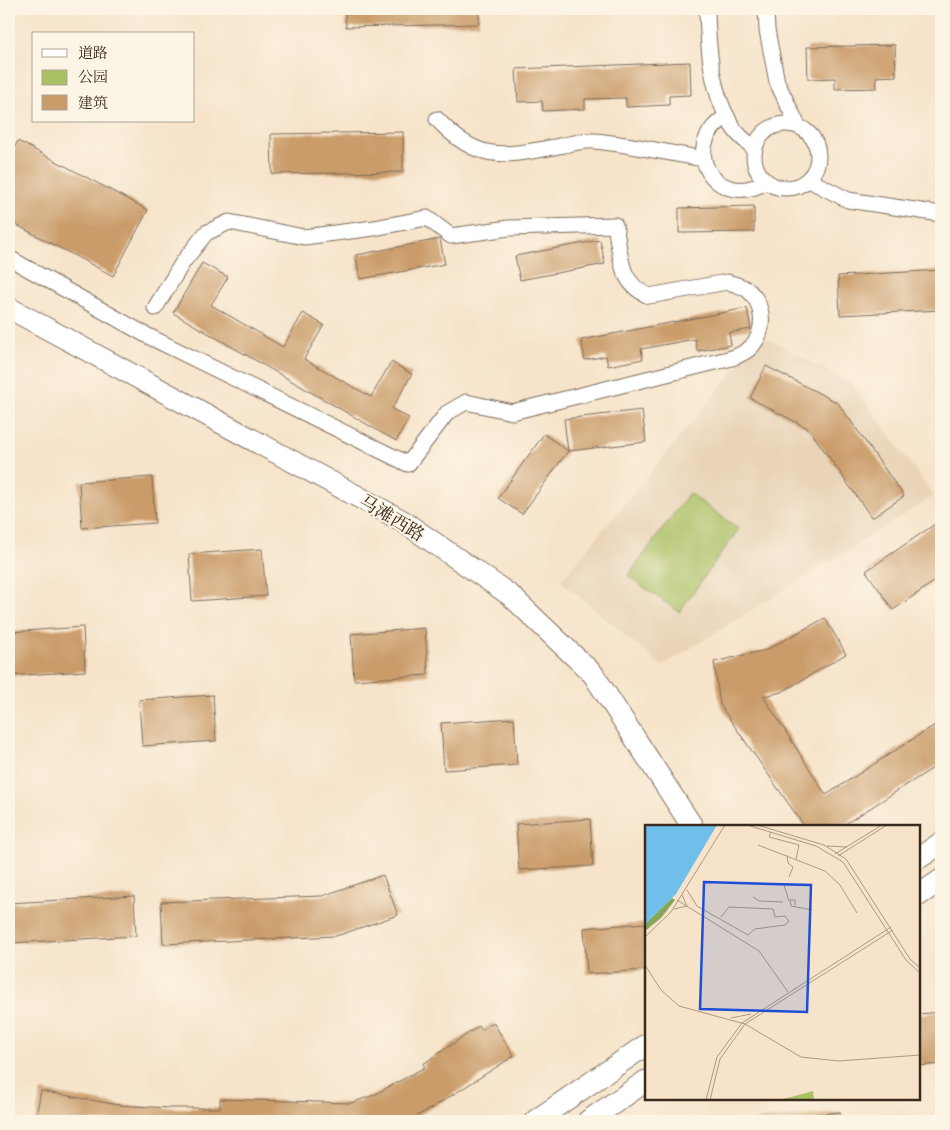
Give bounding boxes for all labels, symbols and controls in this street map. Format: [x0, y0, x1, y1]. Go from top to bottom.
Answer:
legend [32, 32, 195, 122]
text: 道路 [78, 44, 108, 65]
text: 公园 [78, 68, 108, 89]
text: 建筑 [78, 94, 108, 115]
street label: 马滩西路 [353, 490, 429, 549]
inset map [645, 825, 920, 1100]

